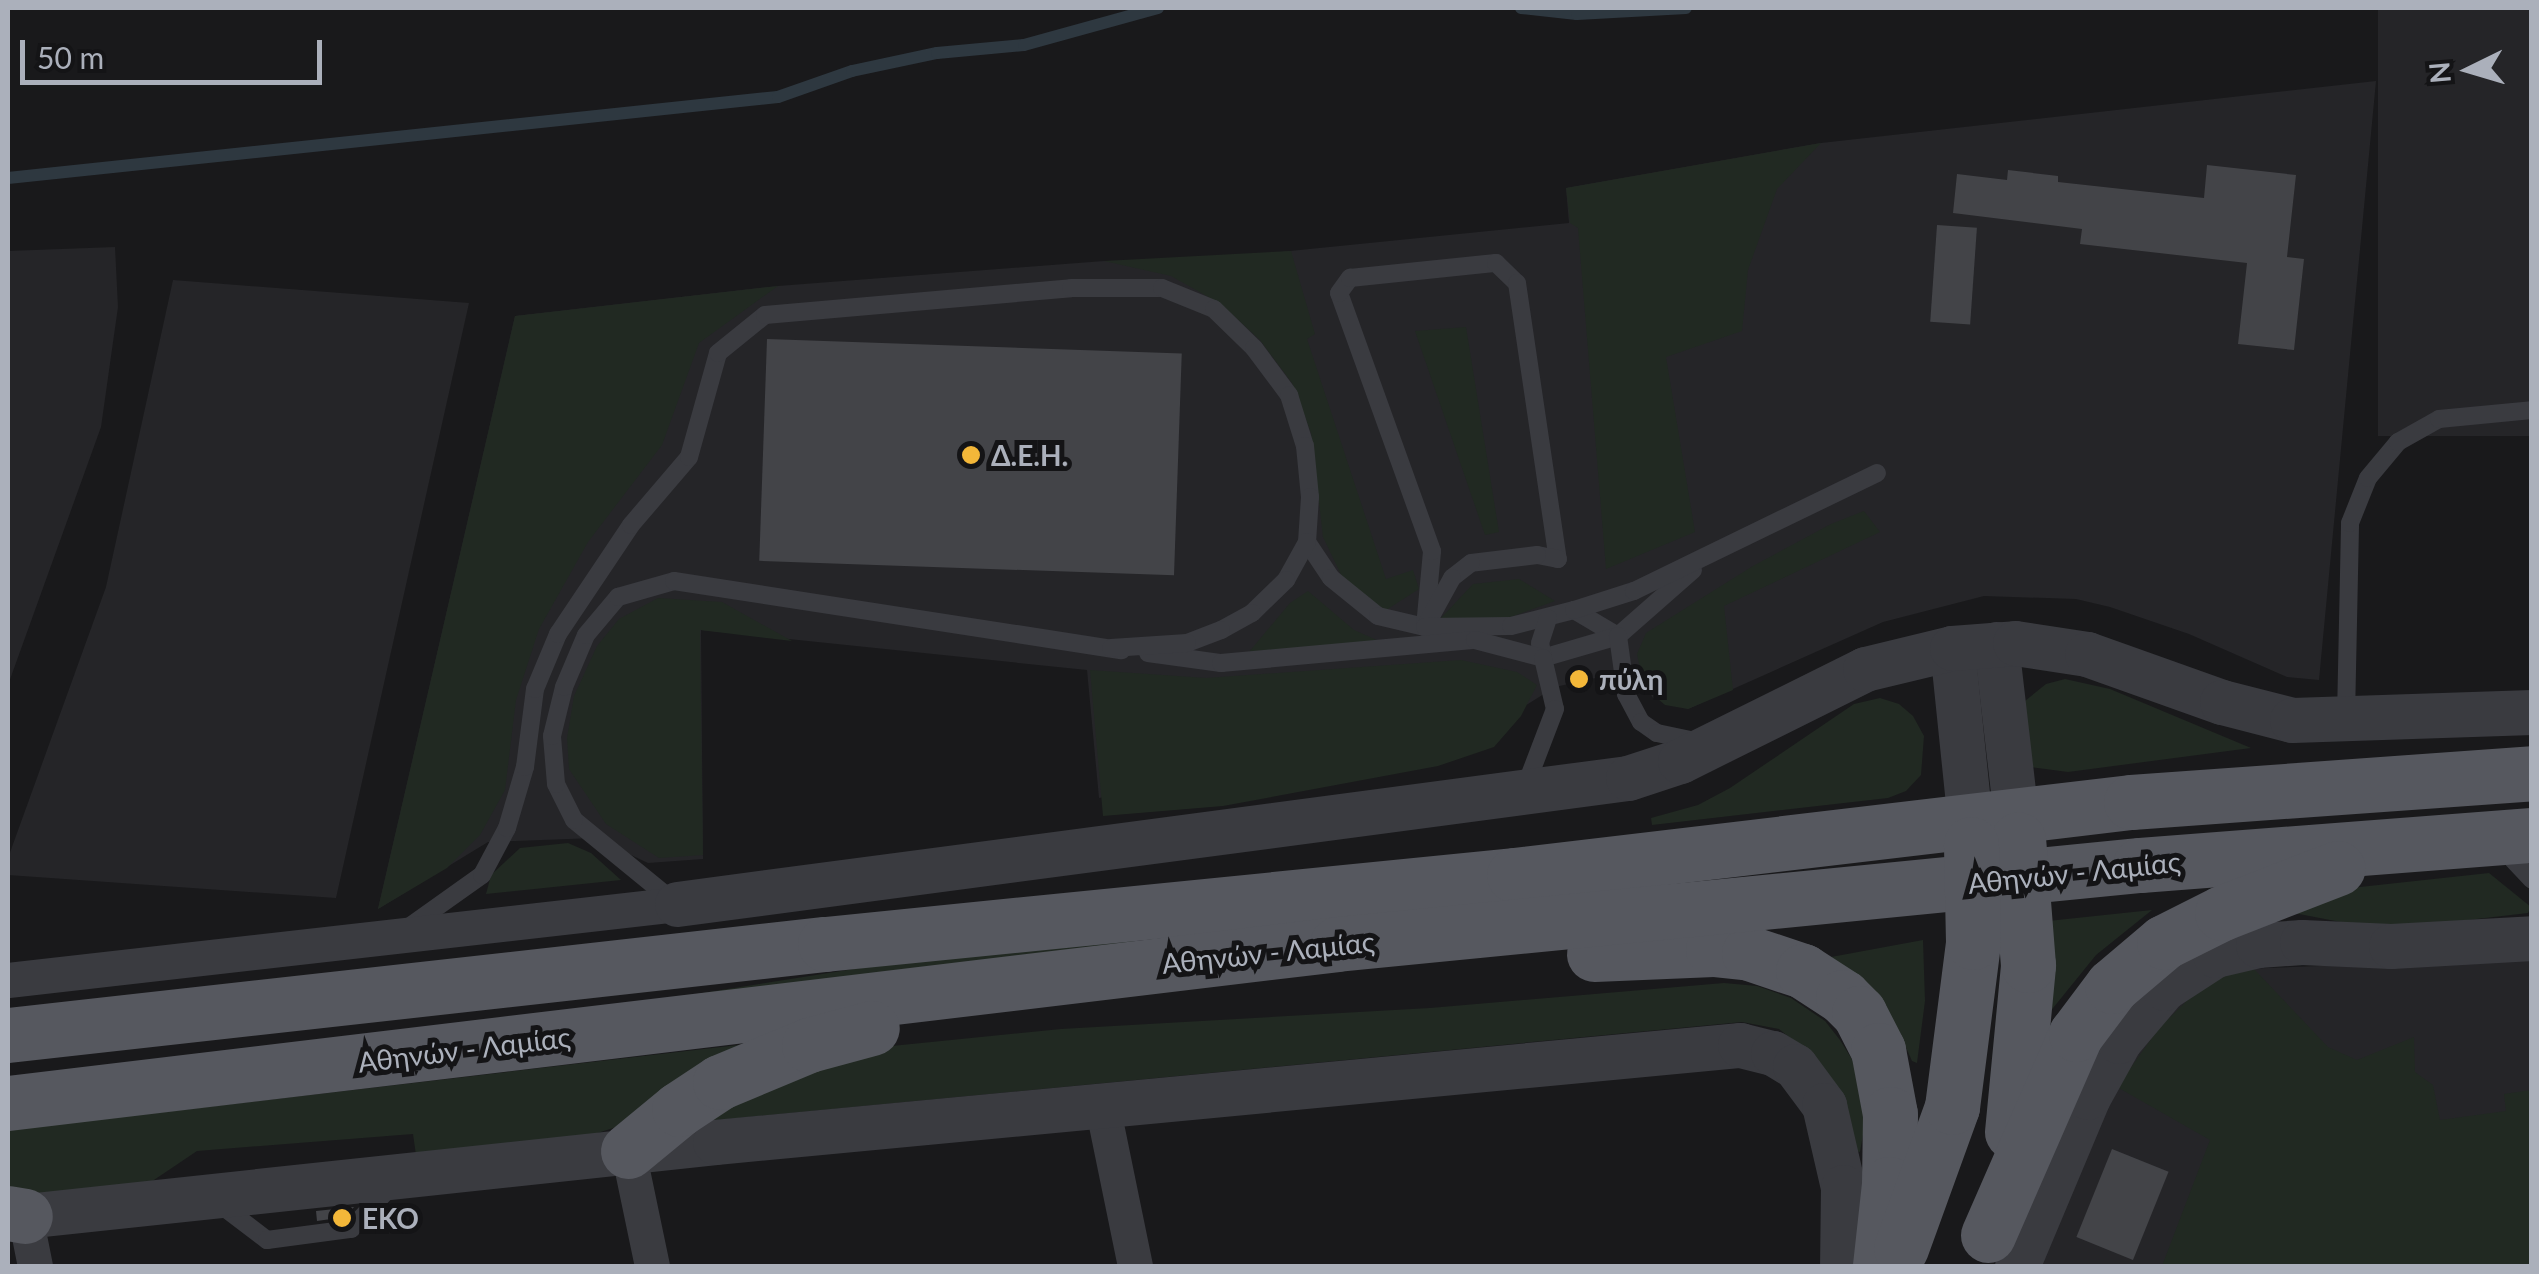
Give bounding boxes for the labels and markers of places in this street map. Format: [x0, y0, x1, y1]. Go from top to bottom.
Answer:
place label: Δ.Ε.Η. [991, 438, 1068, 472]
marker: Δ.Ε.Η. [960, 444, 982, 466]
place label: πύλη [1599, 662, 1663, 696]
marker: πύλη [1568, 668, 1590, 690]
place label: EKO [362, 1201, 419, 1235]
marker: EKO [331, 1207, 353, 1229]

